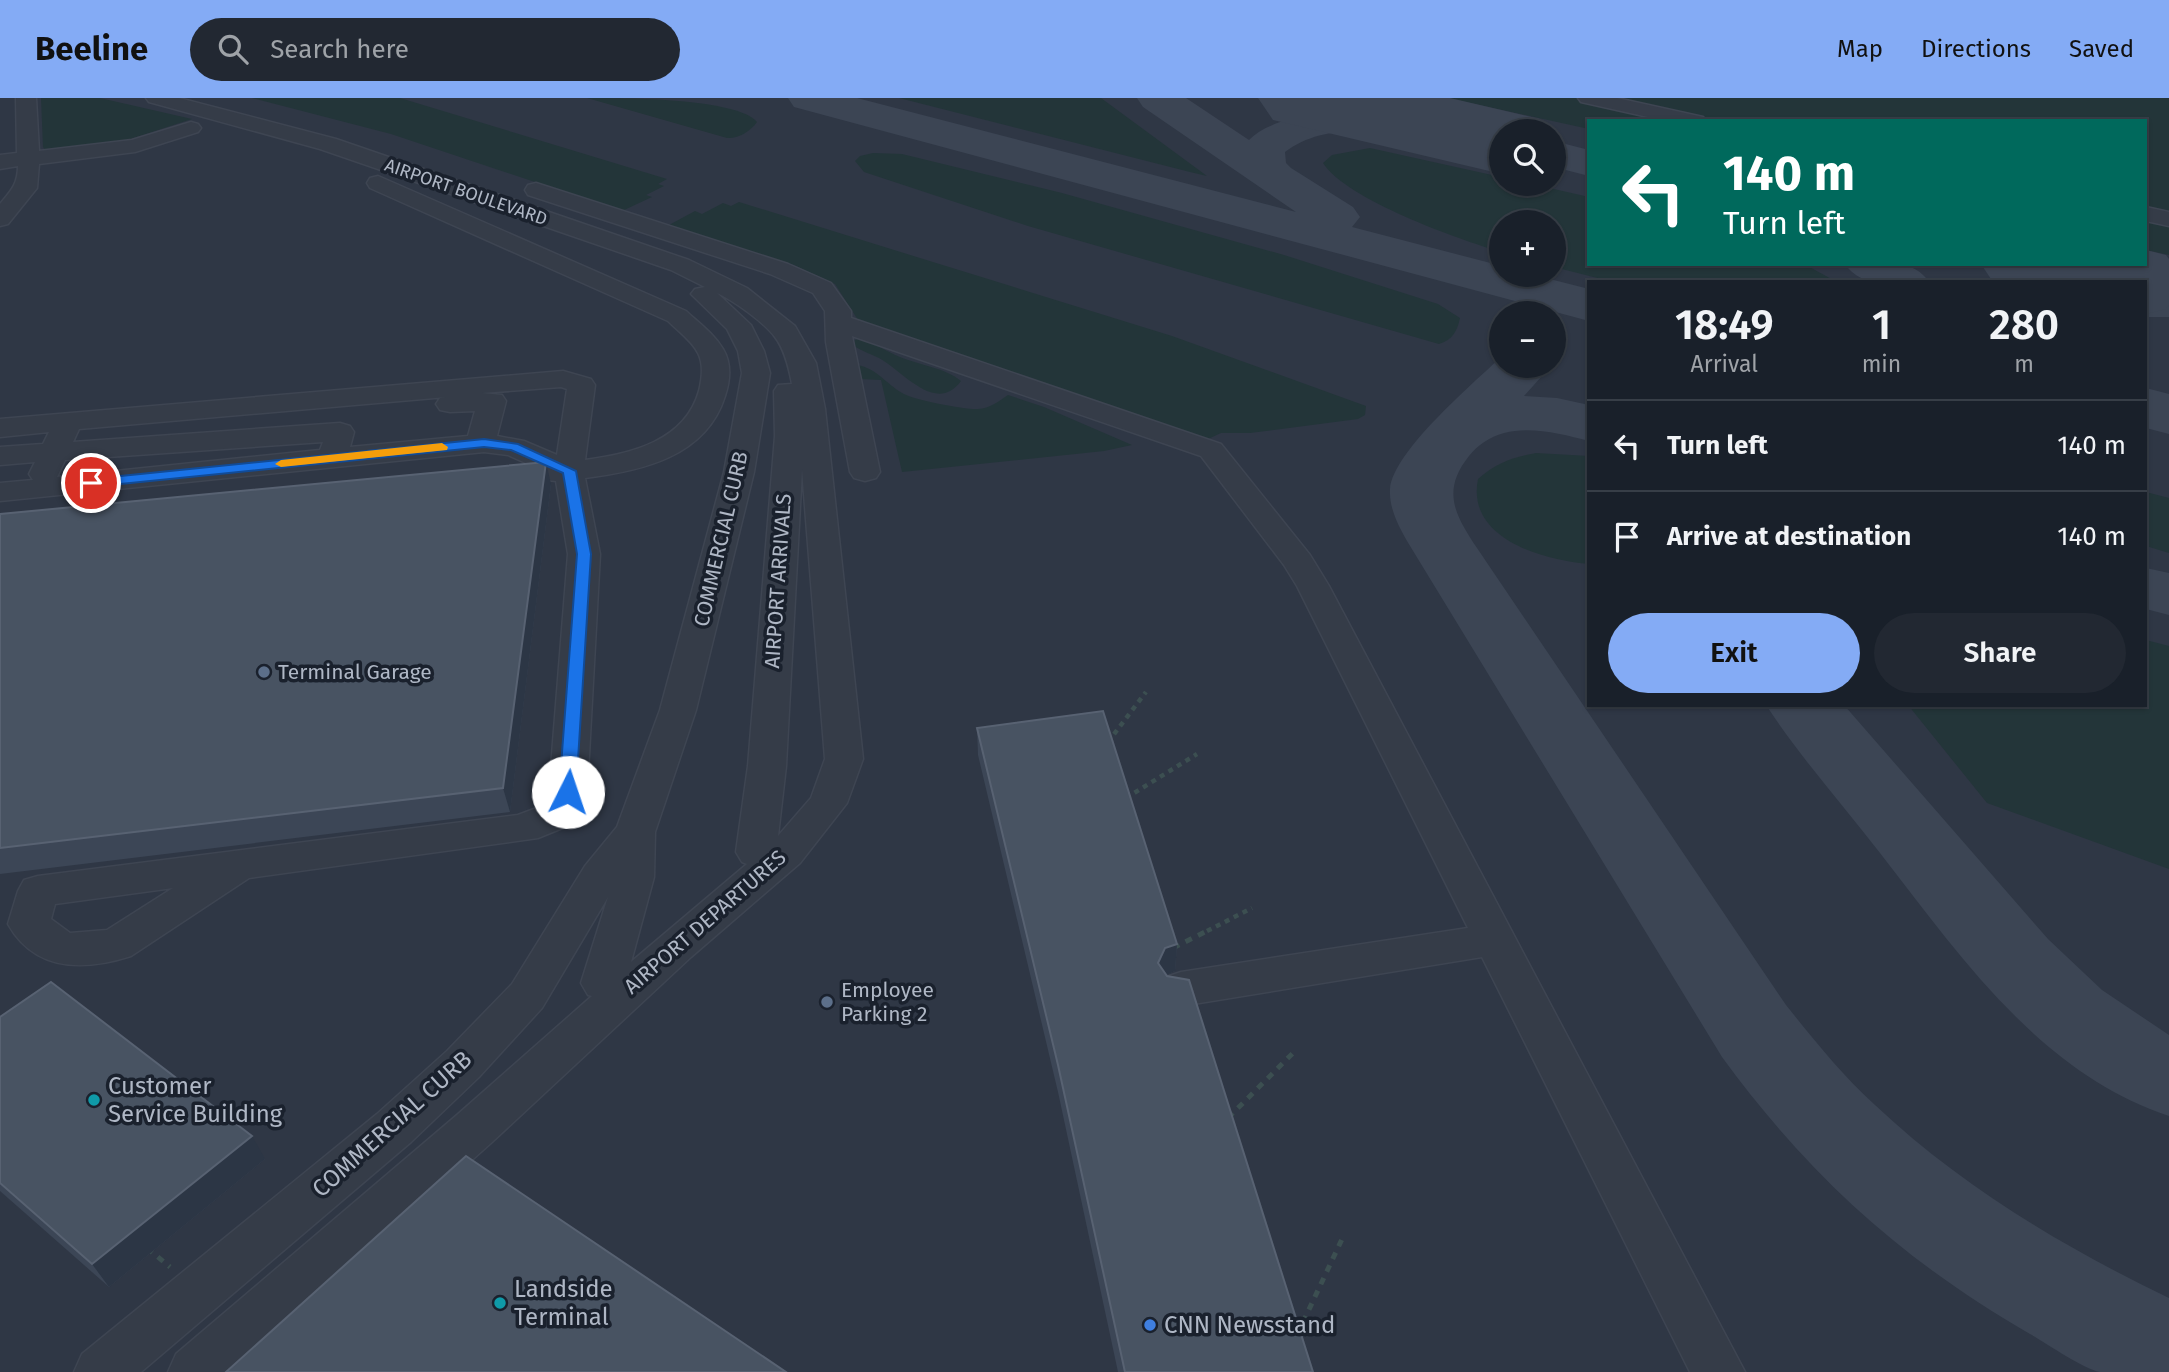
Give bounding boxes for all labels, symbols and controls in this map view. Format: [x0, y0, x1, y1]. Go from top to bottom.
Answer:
search box [190, 18, 680, 81]
text: Beeline [35, 29, 148, 69]
icon: search [214, 30, 252, 68]
text: Search here [270, 34, 409, 65]
text: Map [1837, 35, 1883, 63]
text: Directions [1921, 35, 2031, 63]
text: Saved [2069, 35, 2134, 63]
map controls [1489, 119, 1566, 378]
button: search [1489, 119, 1566, 196]
text: 140 m [1723, 144, 1855, 203]
icon: left [1608, 147, 1699, 238]
street label: AIRPORT BOULEVARD [382, 154, 550, 230]
text: Turn left [1723, 204, 1845, 242]
button: + [1489, 210, 1566, 287]
text: 18:49 [1675, 300, 1774, 350]
text: 1 [1872, 300, 1891, 350]
text: 280 [1989, 300, 2059, 350]
button: − [1489, 301, 1566, 378]
text: Arrival [1691, 350, 1758, 378]
text: min [1862, 350, 1901, 378]
text: m [2014, 350, 2034, 378]
icon: left [1608, 427, 1646, 465]
text: Turn left [1667, 430, 1768, 461]
text: 140 m [2057, 430, 2126, 461]
street label: COMMERCIAL CURB [688, 449, 754, 629]
pin [61, 453, 121, 513]
icon: arrive [72, 464, 110, 502]
street label: AIRPORT ARRIVALS [759, 493, 797, 669]
icon: arrive [1608, 518, 1646, 556]
text: Arrive at destination [1667, 521, 1911, 552]
text: 140 m [2057, 521, 2126, 552]
button: Exit [1608, 613, 1860, 693]
button: Share [1874, 613, 2126, 693]
place label: Terminal Garage [278, 659, 432, 685]
marker: Terminal Garage [256, 664, 272, 680]
position arrow [531, 755, 605, 829]
street label: AIRPORT DEPARTURES [619, 845, 791, 999]
place label: Employee Parking 2 [841, 977, 934, 1027]
marker: Employee Parking 2 [819, 994, 835, 1010]
street label: COMMERCIAL CURB [307, 1045, 477, 1203]
place label: Customer Service Building [108, 1072, 283, 1128]
marker: Customer Service Building [86, 1092, 102, 1108]
place label: Landside Terminal [514, 1275, 613, 1331]
marker: Landside Terminal [492, 1295, 508, 1311]
place label: CNN Newsstand [1164, 1311, 1335, 1339]
marker: CNN Newsstand [1142, 1317, 1158, 1333]

